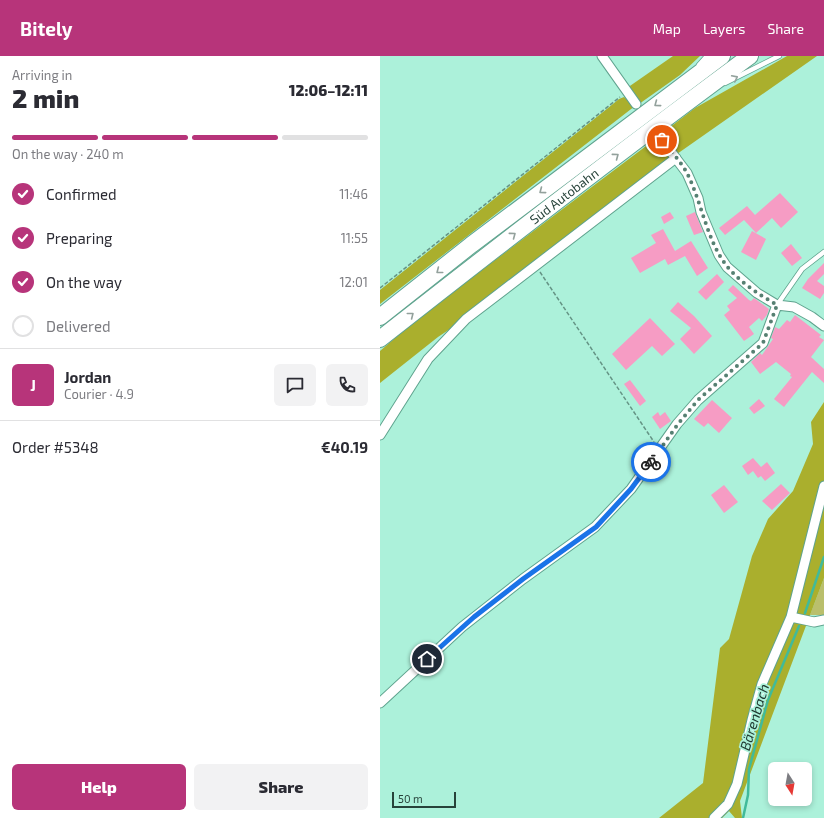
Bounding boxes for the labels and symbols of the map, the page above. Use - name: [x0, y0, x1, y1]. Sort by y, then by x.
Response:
- one-way arrow: [731, 75, 739, 83]
- one-way arrow: [654, 99, 661, 106]
- pin: [645, 123, 679, 157]
- one-way arrow: [612, 154, 619, 161]
- street label: Süd Autobahn: [526, 165, 601, 227]
- one-way arrow: [539, 187, 546, 194]
- one-way arrow: [509, 232, 516, 239]
- one-way arrow: [436, 266, 443, 273]
- one-way arrow: [406, 312, 413, 319]
- courier: [631, 442, 671, 482]
- pin: [410, 642, 444, 676]
- water label: Bärenbach: [736, 682, 772, 752]
- north arrow: [768, 762, 812, 806]
- scale bar: [392, 790, 456, 809]

